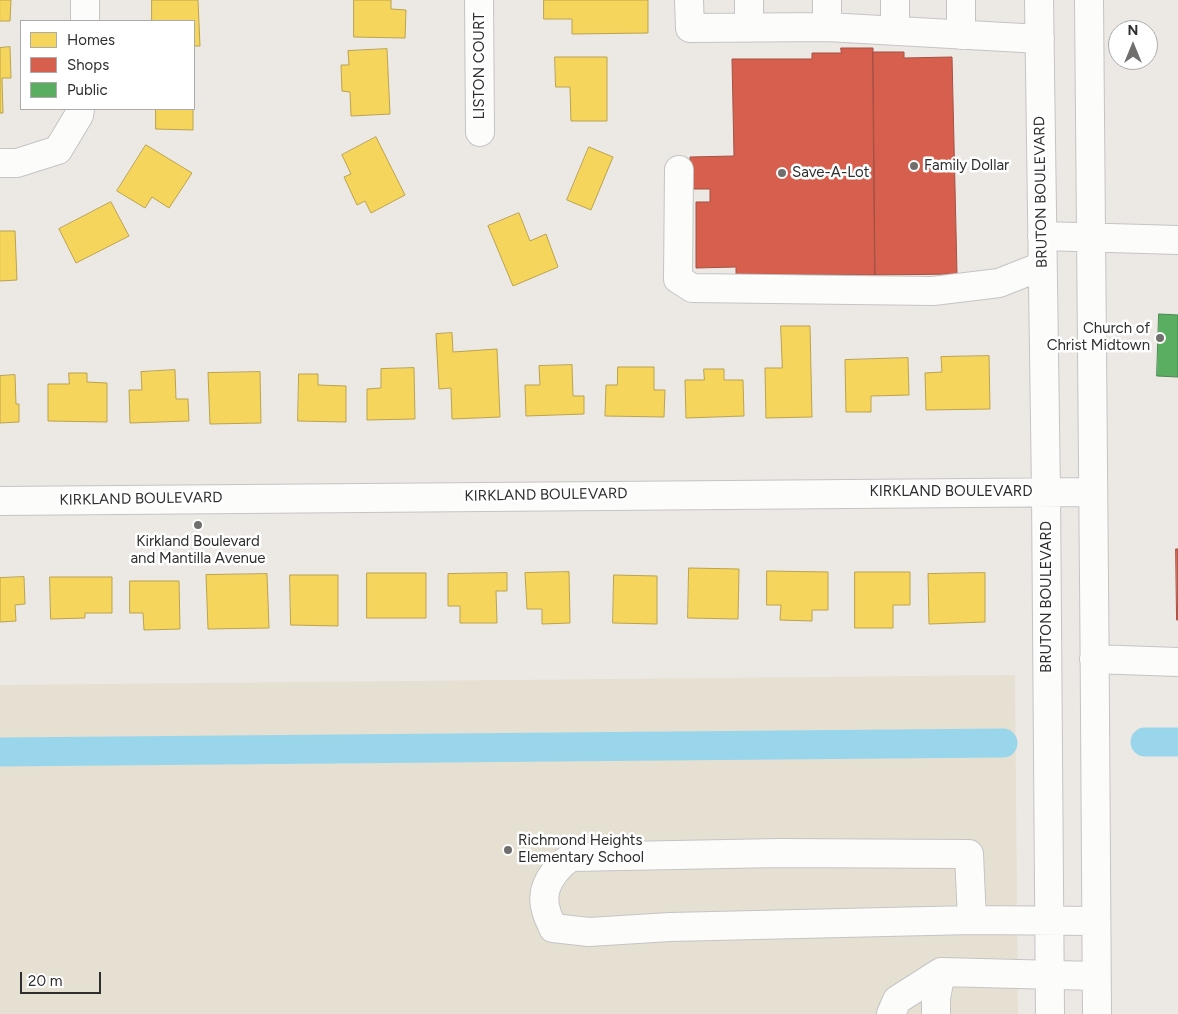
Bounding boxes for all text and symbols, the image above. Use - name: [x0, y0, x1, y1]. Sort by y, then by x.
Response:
- street label: LISTON COURT: [471, 13, 489, 119]
- legend: [20, 20, 195, 110]
- north arrow: [1108, 20, 1158, 70]
- text: N: [1128, 22, 1138, 39]
- text: Homes: [67, 31, 115, 49]
- text: Shops: [67, 56, 109, 74]
- text: Public: [67, 81, 108, 99]
- street label: BRUTON BOULEVARD: [1031, 116, 1051, 268]
- place label: Family Dollar: [924, 157, 1009, 175]
- marker: Family Dollar: [908, 160, 920, 172]
- place label: Save-A-Lot: [792, 164, 869, 182]
- marker: Save-A-Lot: [776, 167, 788, 179]
- place label: Church of Christ Midtown: [1047, 320, 1150, 355]
- marker: Church of Christ Midtown: [1154, 332, 1166, 344]
- street label: KIRKLAND BOULEVARD: [869, 483, 1033, 501]
- street label: KIRKLAND BOULEVARD: [464, 485, 628, 505]
- street label: KIRKLAND BOULEVARD: [59, 489, 223, 509]
- marker: Kirkland Boulevard and Mantilla Avenue: [192, 519, 204, 531]
- street label: BRUTON BOULEVARD: [1038, 521, 1056, 673]
- place label: Kirkland Boulevard and Mantilla Avenue: [130, 533, 266, 568]
- place label: Richmond Heights Elementary School: [518, 832, 644, 867]
- marker: Richmond Heights Elementary School: [502, 844, 514, 856]
- scale bar: [22, 962, 104, 994]
- text: 20 m: [28, 972, 62, 990]

